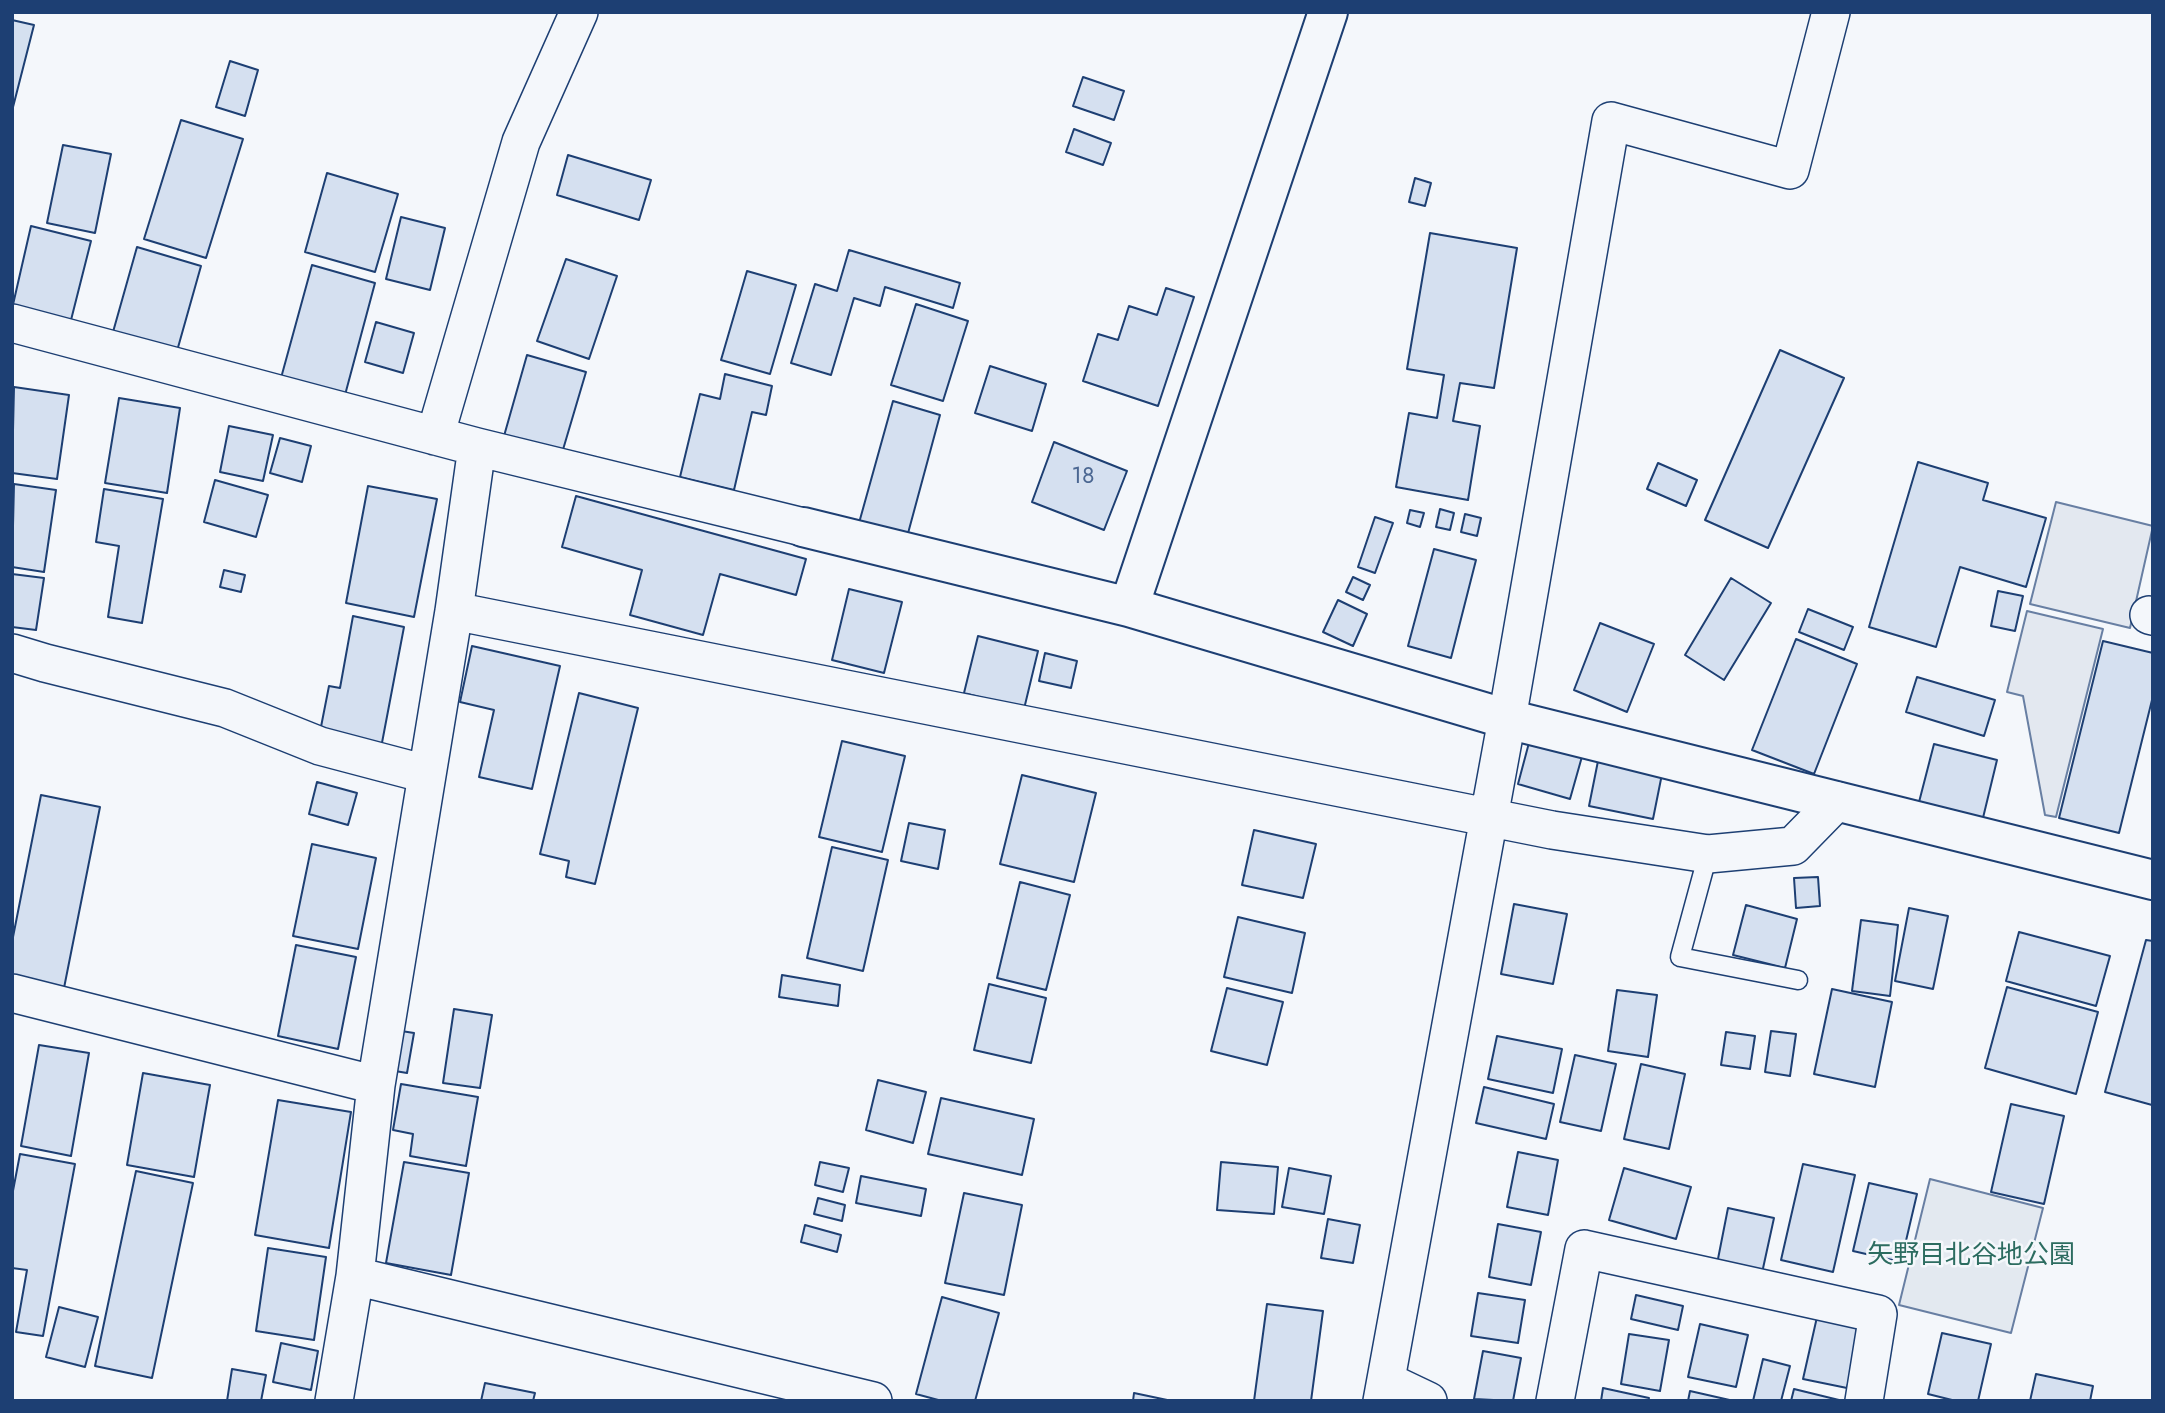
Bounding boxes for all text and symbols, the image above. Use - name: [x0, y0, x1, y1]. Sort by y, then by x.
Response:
- house number: 18: [1072, 463, 1094, 491]
- park label: 矢野目北谷地公園: [1867, 1241, 2075, 1273]

